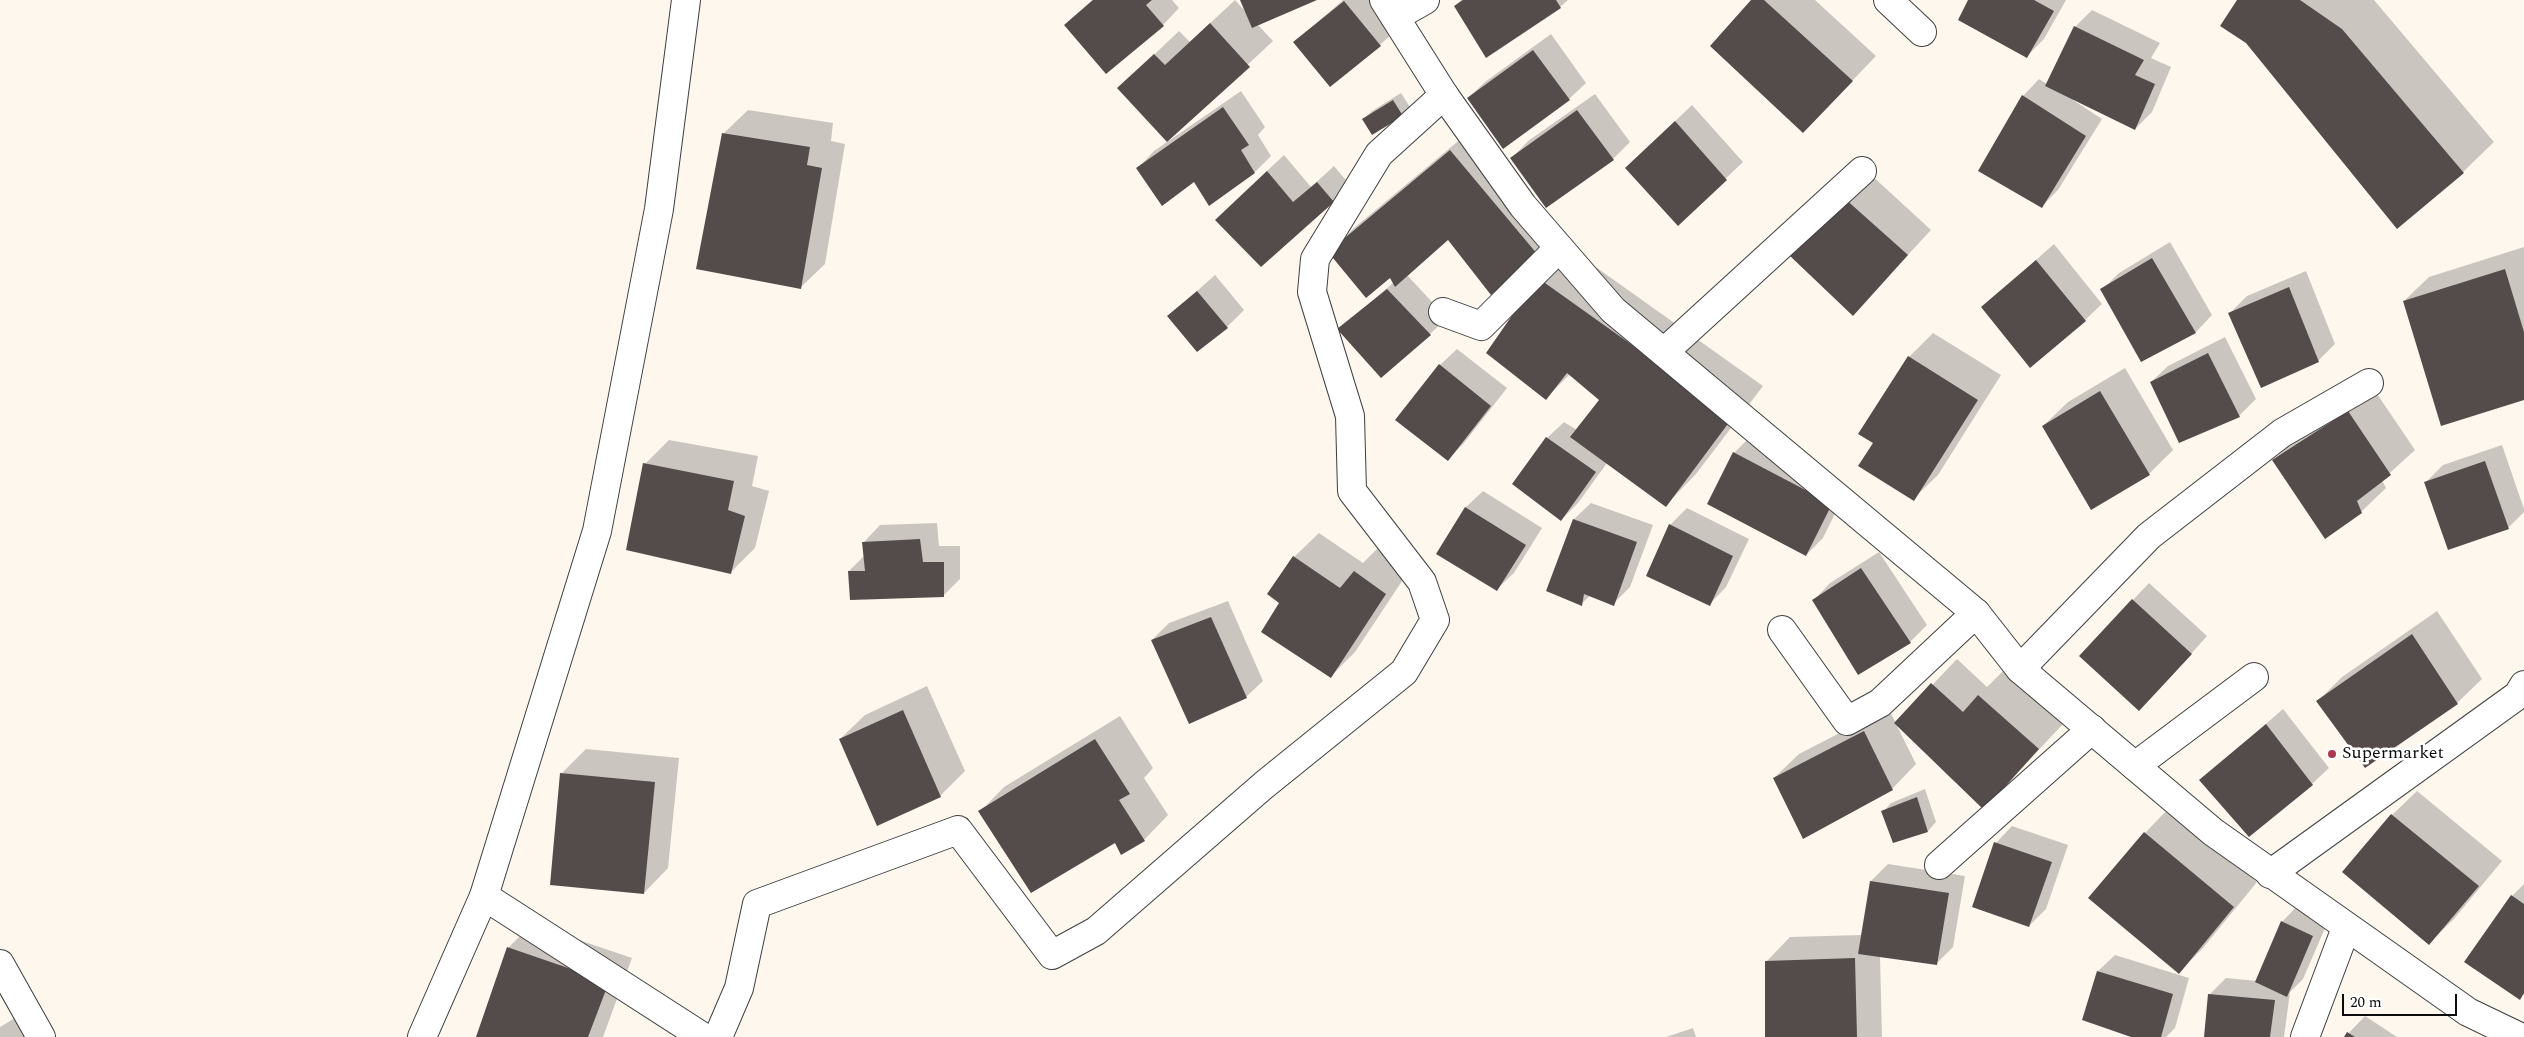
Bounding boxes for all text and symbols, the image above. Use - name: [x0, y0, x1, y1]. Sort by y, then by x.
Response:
- place label: Supermarket: [2342, 743, 2444, 765]
- marker: Supermarket: [2326, 748, 2338, 760]
- scale bar: [2344, 984, 2459, 1016]
- text: 20 m: [2350, 991, 2382, 1014]

